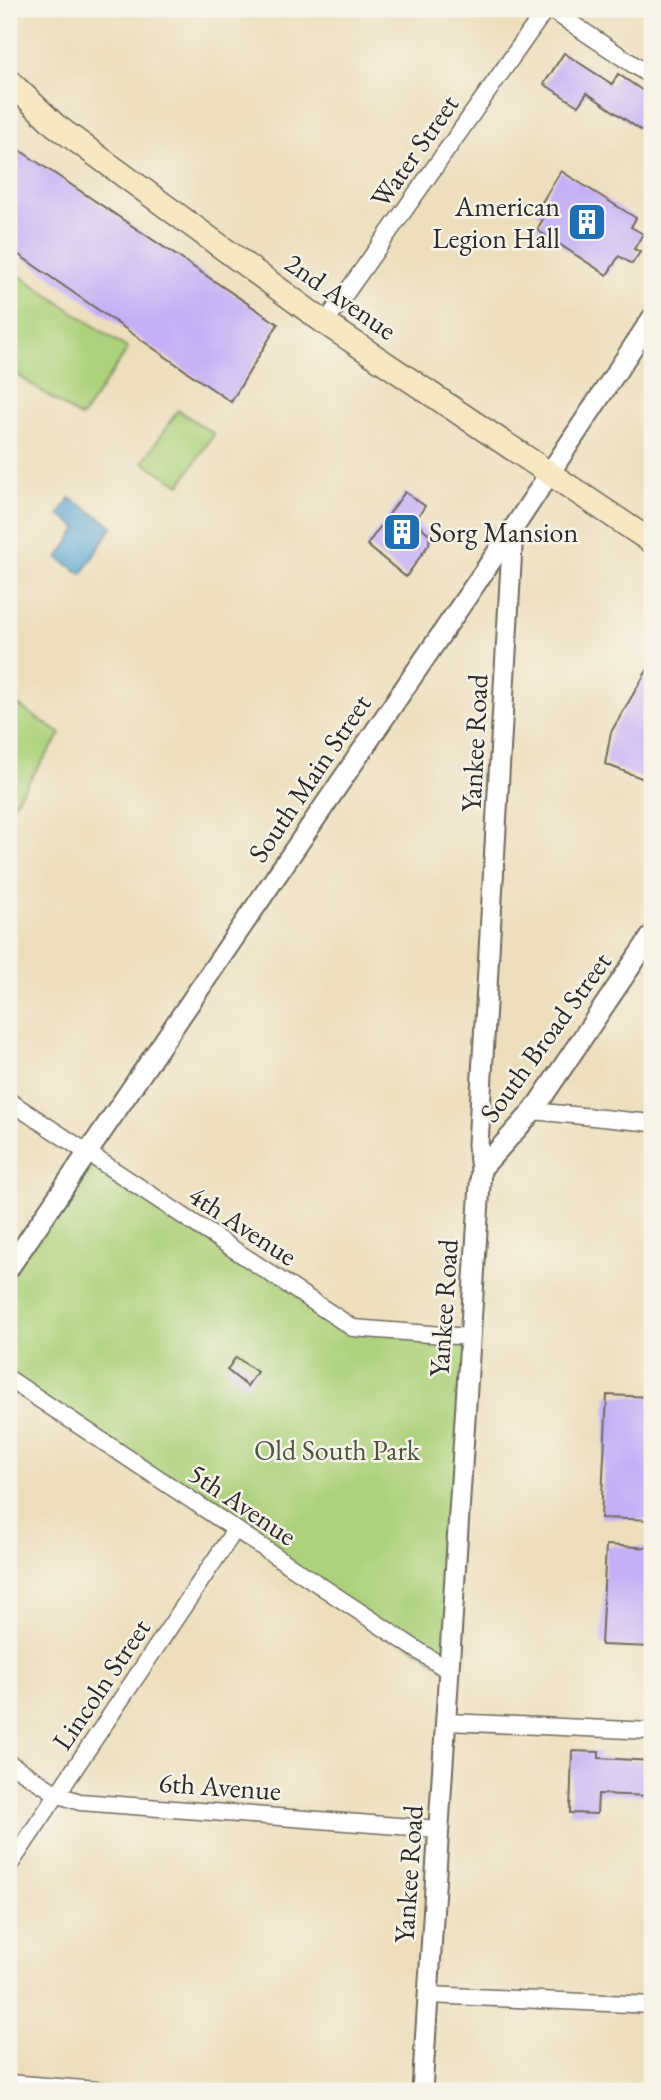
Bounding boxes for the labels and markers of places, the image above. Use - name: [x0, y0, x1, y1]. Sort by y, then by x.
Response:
- place label: American Legion Hall: [432, 188, 560, 256]
- building icon: American Legion Hall: [566, 201, 608, 243]
- building icon: Sorg Mansion: [381, 511, 423, 553]
- place label: Sorg Mansion: [429, 514, 578, 550]

